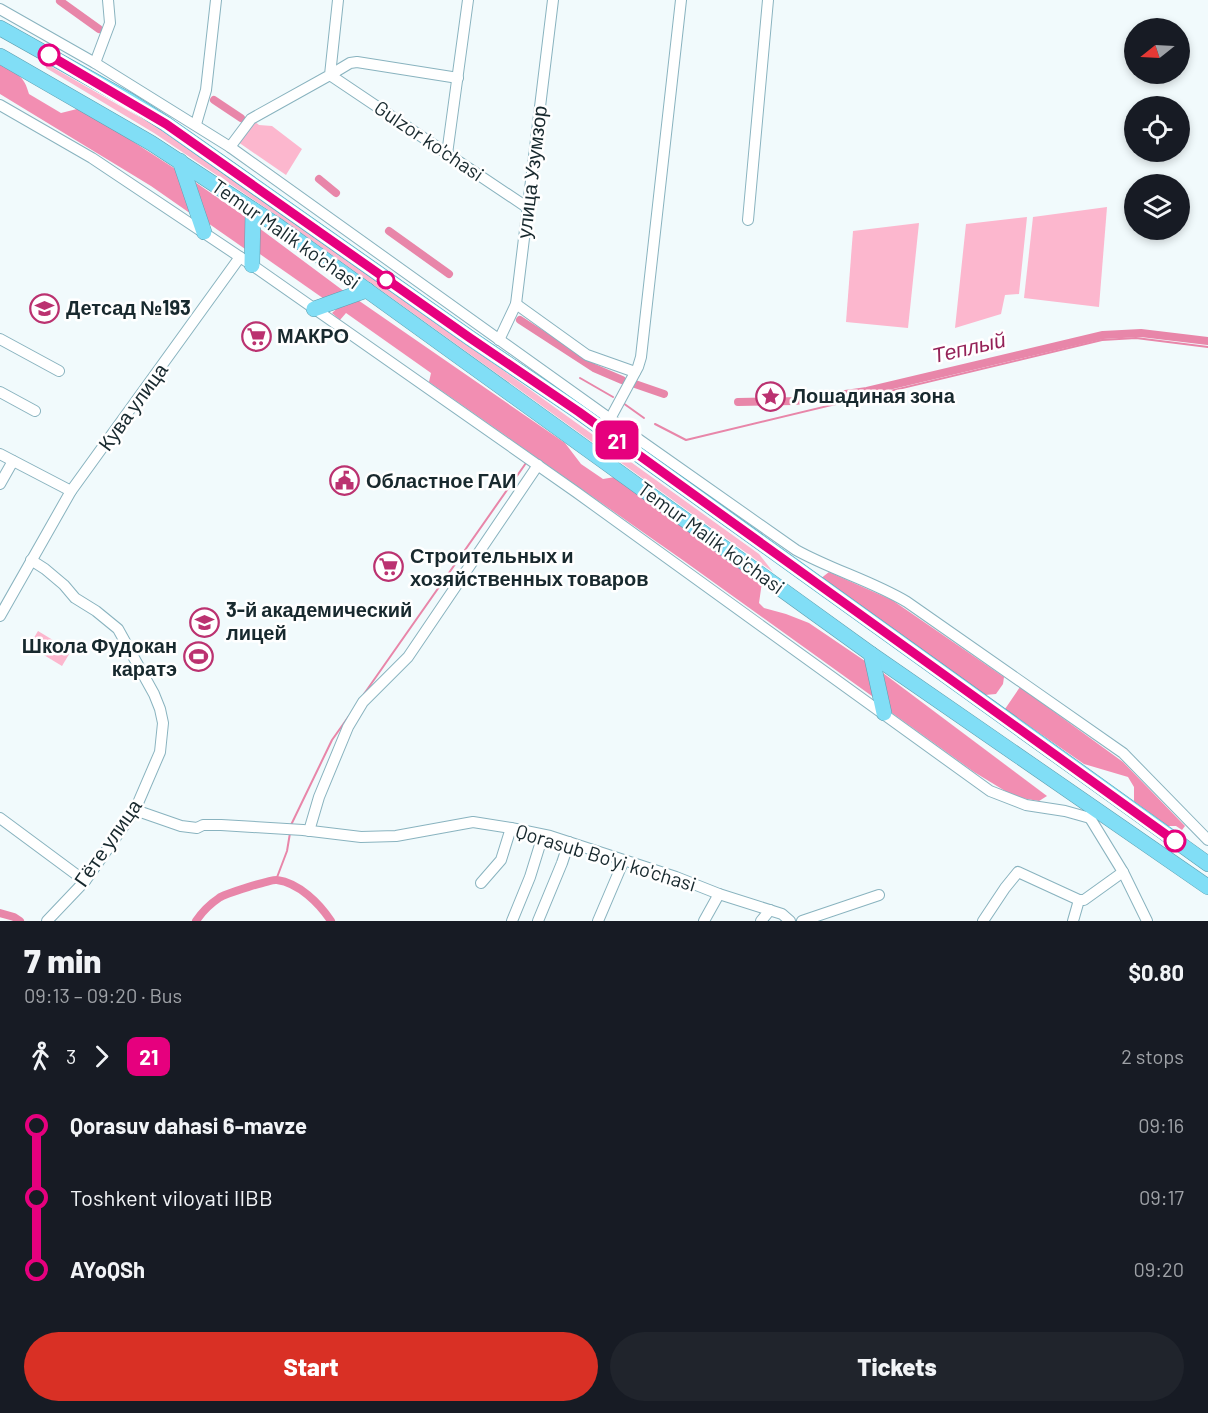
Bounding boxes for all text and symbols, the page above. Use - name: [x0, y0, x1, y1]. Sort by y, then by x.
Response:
- north arrow: [1124, 18, 1190, 84]
- map controls: [1124, 18, 1190, 240]
- unlabelled marker: [38, 44, 60, 66]
- street label: Gulzor ko'chasi: [370, 95, 489, 186]
- button: locate: [1124, 96, 1190, 162]
- street label: улица Узумзор: [511, 104, 551, 240]
- street label: Temur Malik ko'chasi: [208, 173, 365, 293]
- button: layers: [1124, 174, 1190, 240]
- unlabelled marker: [377, 271, 395, 289]
- school or university icon: Детсад №193: [29, 292, 61, 324]
- place label: Детсад №193: [66, 295, 191, 319]
- supermarket icon: МАКРО: [240, 320, 272, 352]
- place label: МАКРО: [277, 323, 349, 347]
- water label: Теплый: [930, 326, 1008, 367]
- street label: Кува улица: [92, 357, 172, 455]
- place icon: Лошадиная зона: [755, 380, 787, 412]
- place label: Лошадиная зона: [792, 383, 956, 407]
- line badge: 21: [590, 420, 644, 460]
- text: 21: [607, 428, 627, 453]
- public building icon: Областное ГАИ: [329, 465, 361, 497]
- place label: Областное ГАИ: [366, 468, 516, 492]
- street label: Temur Malik ko'chasi: [634, 476, 790, 598]
- place label: Строительных и хозяйственных товаров: [410, 543, 649, 590]
- supermarket icon: Строительных и хозяйственных товаров: [373, 551, 405, 583]
- place label: 3-й академический лицей: [226, 597, 412, 644]
- school or university icon: 3-й академический лицей: [189, 606, 221, 638]
- place label: Школа Фудокан каратэ: [22, 633, 177, 680]
- sports icon: Школа Фудокан каратэ: [182, 641, 214, 673]
- street label: Гёте улица: [68, 793, 146, 891]
- street label: Qorasub Bo'yi ko'chasi: [513, 818, 699, 896]
- unlabelled marker: [1164, 830, 1186, 852]
- text: 7 min: [24, 940, 101, 980]
- text: $0.80: [1128, 959, 1184, 985]
- text: 09:13 – 09:20 · Bus: [24, 983, 182, 1007]
- icon: walk: [24, 1040, 57, 1073]
- icon: forward: [85, 1040, 118, 1073]
- text: 3: [66, 1044, 76, 1068]
- text: 21: [139, 1044, 158, 1069]
- text: 2 stops: [1121, 1044, 1184, 1068]
- text: Qorasuv dahasi 6-mavze: [70, 1112, 307, 1138]
- text: 09:16: [1138, 1113, 1184, 1137]
- text: Toshkent viloyati IIBB: [70, 1184, 273, 1210]
- text: 09:17: [1139, 1185, 1184, 1209]
- text: AYoQSh: [70, 1256, 145, 1282]
- text: 09:20: [1133, 1257, 1184, 1281]
- button: Start: [24, 1332, 598, 1401]
- button: Tickets: [610, 1332, 1184, 1401]

